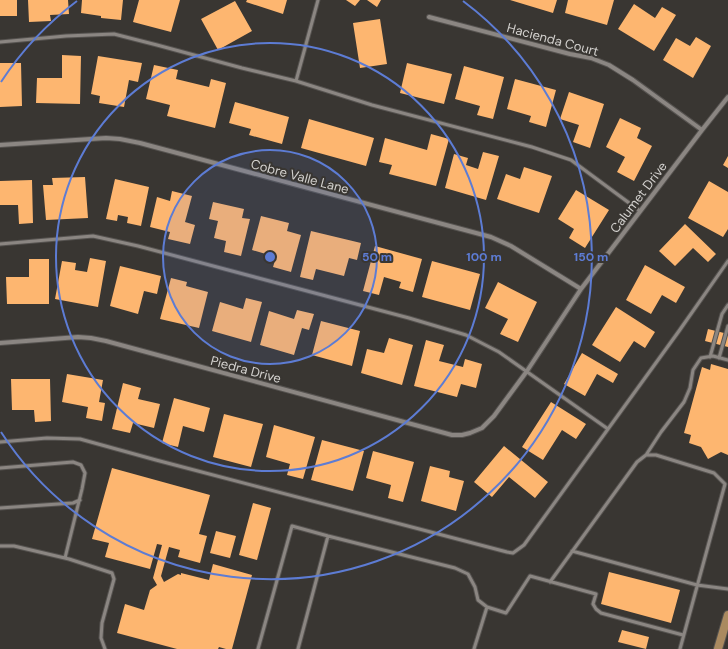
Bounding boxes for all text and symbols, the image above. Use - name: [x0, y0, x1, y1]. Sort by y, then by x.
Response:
- street label: Hacienda Court: [505, 19, 601, 60]
- street label: Cobre Valle Lane: [249, 155, 351, 198]
- street label: Calumet Drive: [606, 158, 671, 236]
- text: 50 m: [362, 249, 392, 265]
- text: 100 m: [466, 249, 502, 265]
- text: 150 m: [574, 249, 608, 265]
- centre of rings: [263, 250, 277, 264]
- street label: Piedra Drive: [209, 352, 283, 387]

